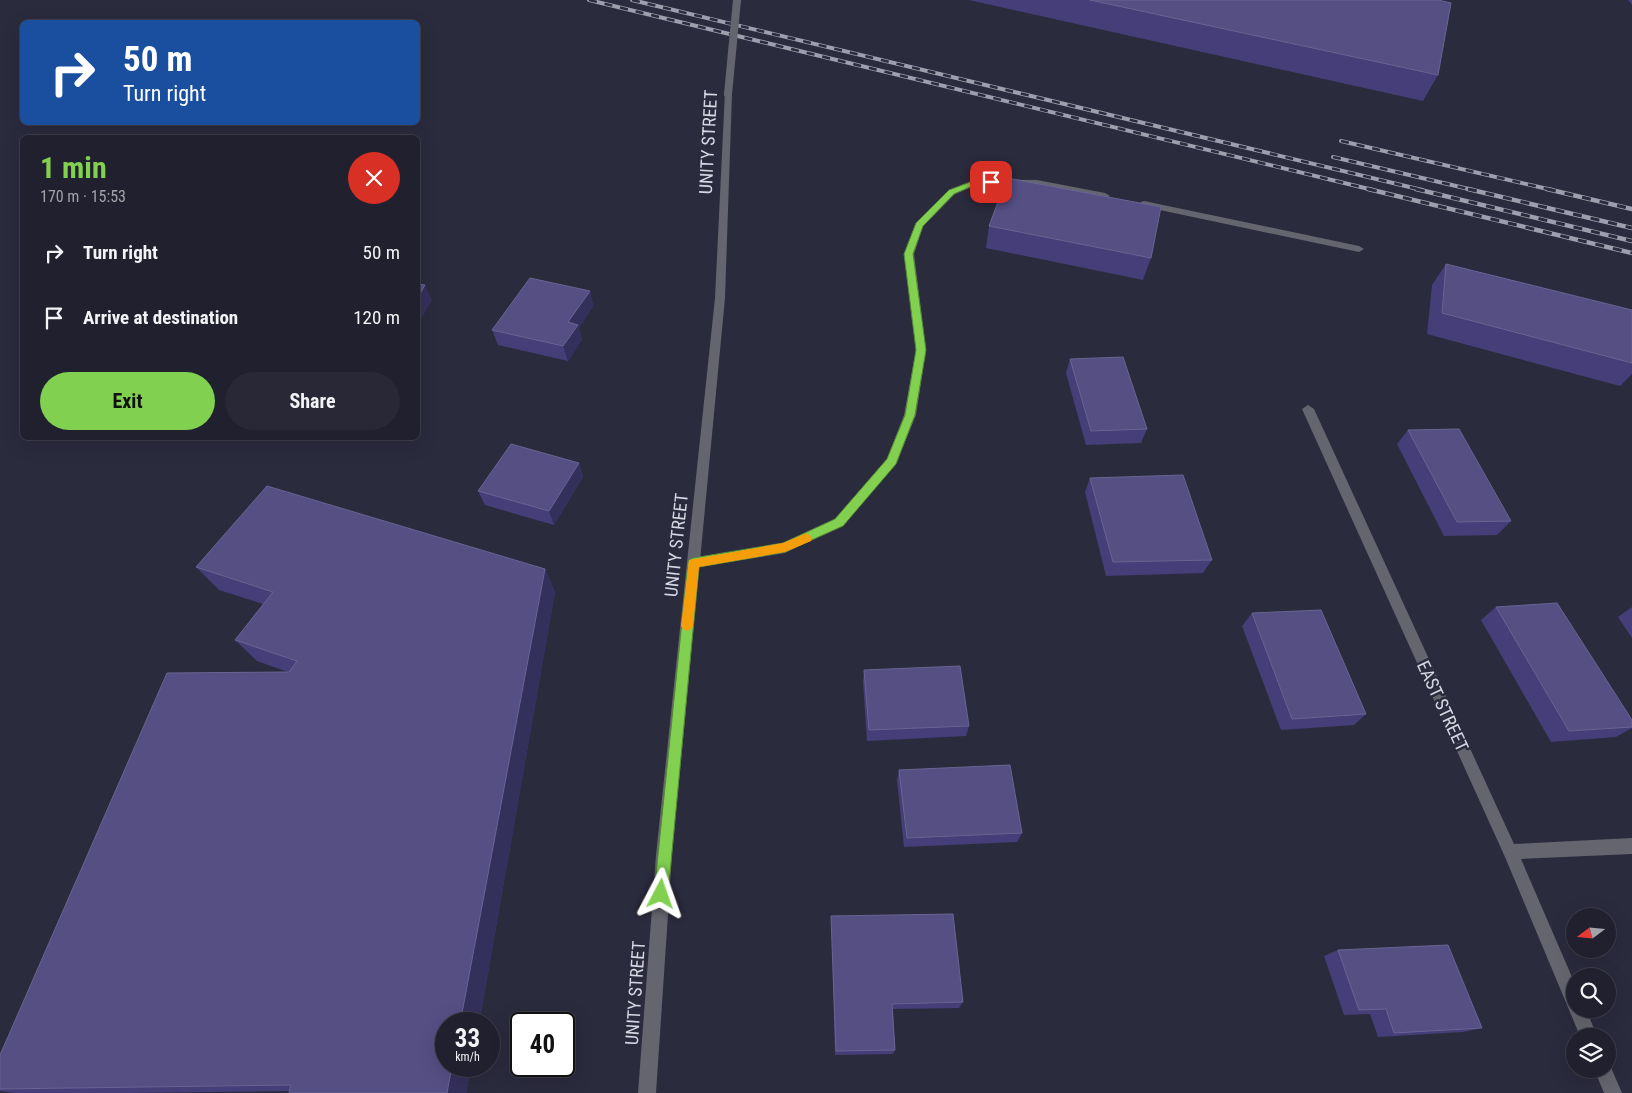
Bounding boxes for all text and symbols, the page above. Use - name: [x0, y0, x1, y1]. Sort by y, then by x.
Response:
- text: 50 m: [123, 39, 192, 80]
- icon: right: [40, 40, 105, 105]
- text: Turn right: [123, 81, 206, 106]
- street label: UNITY STREET: [695, 89, 721, 195]
- text: 1 min: [40, 150, 107, 185]
- button: close: [348, 152, 400, 204]
- pin: [970, 161, 1012, 203]
- icon: arrive: [977, 168, 1005, 196]
- text: 170 m · 15:53: [40, 187, 126, 206]
- icon: right: [40, 239, 68, 267]
- text: Turn right: [83, 241, 158, 264]
- text: 50 m: [363, 241, 400, 264]
- icon: arrive: [40, 304, 68, 332]
- text: Arrive at destination: [83, 306, 238, 329]
- text: 120 m: [353, 306, 400, 329]
- button: Exit: [40, 372, 215, 430]
- button: Share: [225, 372, 400, 430]
- street label: UNITY STREET: [660, 492, 692, 598]
- street label: EAST STREET: [1413, 657, 1473, 755]
- position arrow: [634, 867, 686, 919]
- north arrow: [1566, 908, 1616, 958]
- map controls: [1566, 908, 1616, 1078]
- street label: UNITY STREET: [621, 940, 649, 1046]
- button: search: [1566, 968, 1616, 1018]
- speed limit sign: 40: [510, 1012, 575, 1077]
- text: 33: [455, 1024, 480, 1053]
- button: layers: [1566, 1028, 1616, 1078]
- text: km/h: [455, 1050, 480, 1064]

